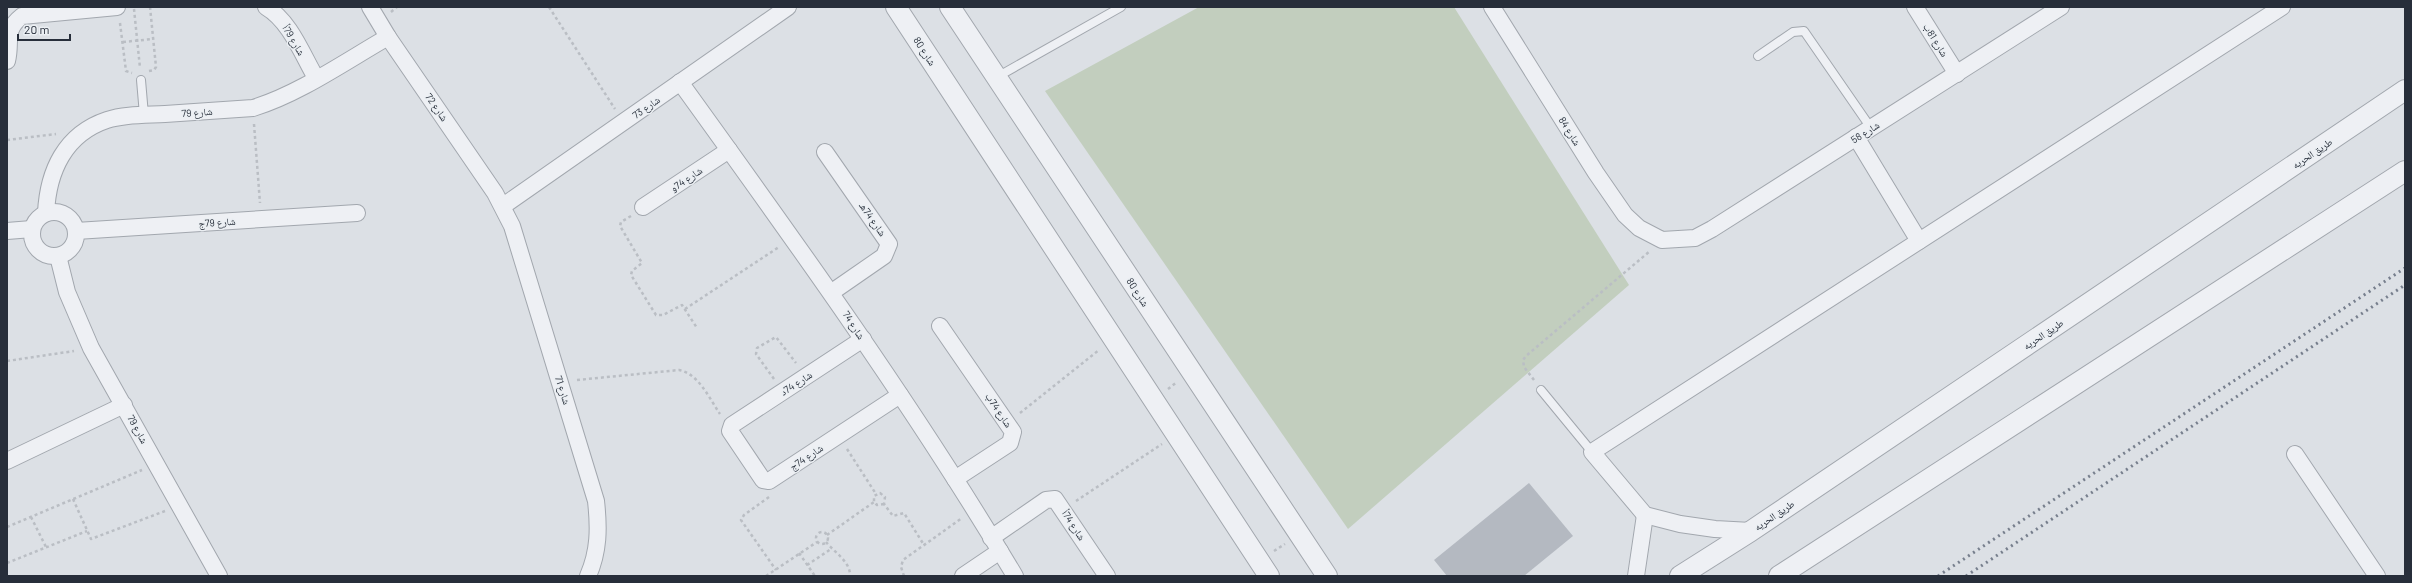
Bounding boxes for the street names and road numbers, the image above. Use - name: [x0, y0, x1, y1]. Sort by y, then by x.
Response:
- street label: شارع 81ب: [1920, 21, 1951, 60]
- street label: شارع 79أ: [279, 22, 308, 58]
- street label: شارع 80: [910, 34, 939, 69]
- street label: شارع 72: [422, 91, 451, 124]
- street label: شارع 73: [630, 93, 663, 122]
- street label: شارع 79: [181, 105, 213, 120]
- street label: شارع 84: [1556, 114, 1584, 149]
- street label: شارع 58: [1849, 118, 1882, 146]
- street label: طريق الحريه: [2290, 135, 2335, 172]
- street label: شارع 74و: [668, 164, 705, 195]
- street label: شارع 74هـ: [856, 199, 889, 239]
- street label: شارع 79ج: [198, 215, 237, 230]
- street label: شارع 80: [1123, 275, 1152, 310]
- street label: شارع 74: [840, 309, 868, 342]
- street label: طريق الحريه: [2021, 316, 2066, 353]
- street label: شارع 74د: [778, 368, 815, 399]
- street label: شارع 71: [552, 374, 573, 406]
- street label: شارع 74ب: [982, 390, 1015, 430]
- street label: شارع 79: [124, 413, 151, 446]
- street label: شارع 74ج: [787, 441, 826, 473]
- street label: طريق الحريه: [1752, 497, 1797, 534]
- street label: شارع 74أ: [1059, 507, 1088, 543]

